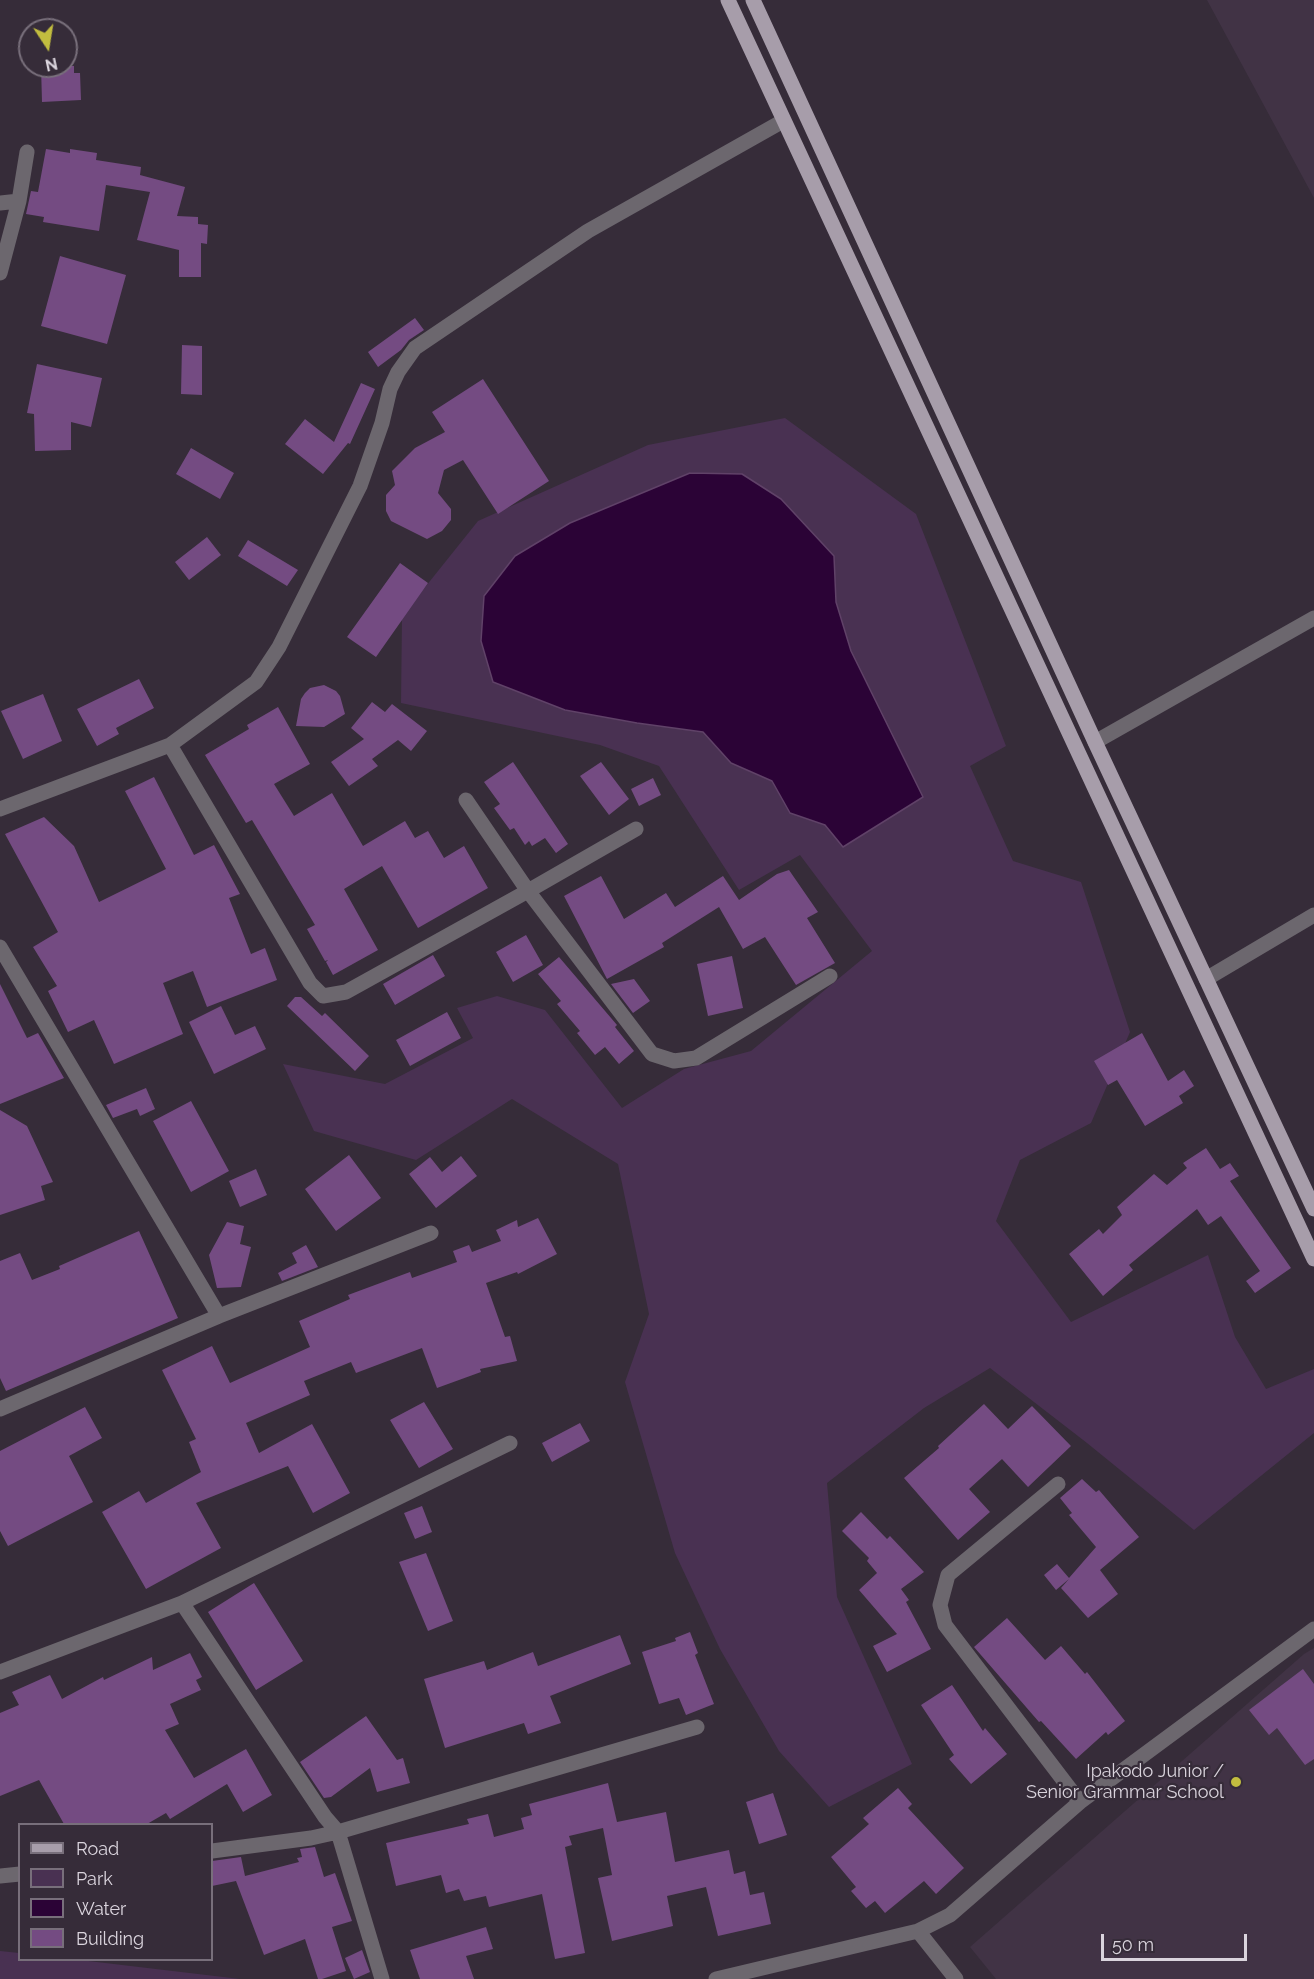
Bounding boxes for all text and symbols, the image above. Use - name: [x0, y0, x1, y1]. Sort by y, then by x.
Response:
- north arrow: [18, 18, 78, 78]
- text: N: [43, 54, 59, 75]
- place label: Ipakodo Junior / Senior Grammar School: [1026, 1761, 1224, 1804]
- marker: Ipakodo Junior / Senior Grammar School: [1229, 1775, 1243, 1789]
- legend: [18, 1823, 213, 1961]
- text: Road: [76, 1838, 119, 1859]
- text: Park: [76, 1868, 113, 1889]
- text: Water: [76, 1898, 126, 1919]
- scale bar: [1104, 1922, 1250, 1960]
- text: Building: [76, 1928, 144, 1949]
- text: 50 m: [1112, 1934, 1154, 1955]

